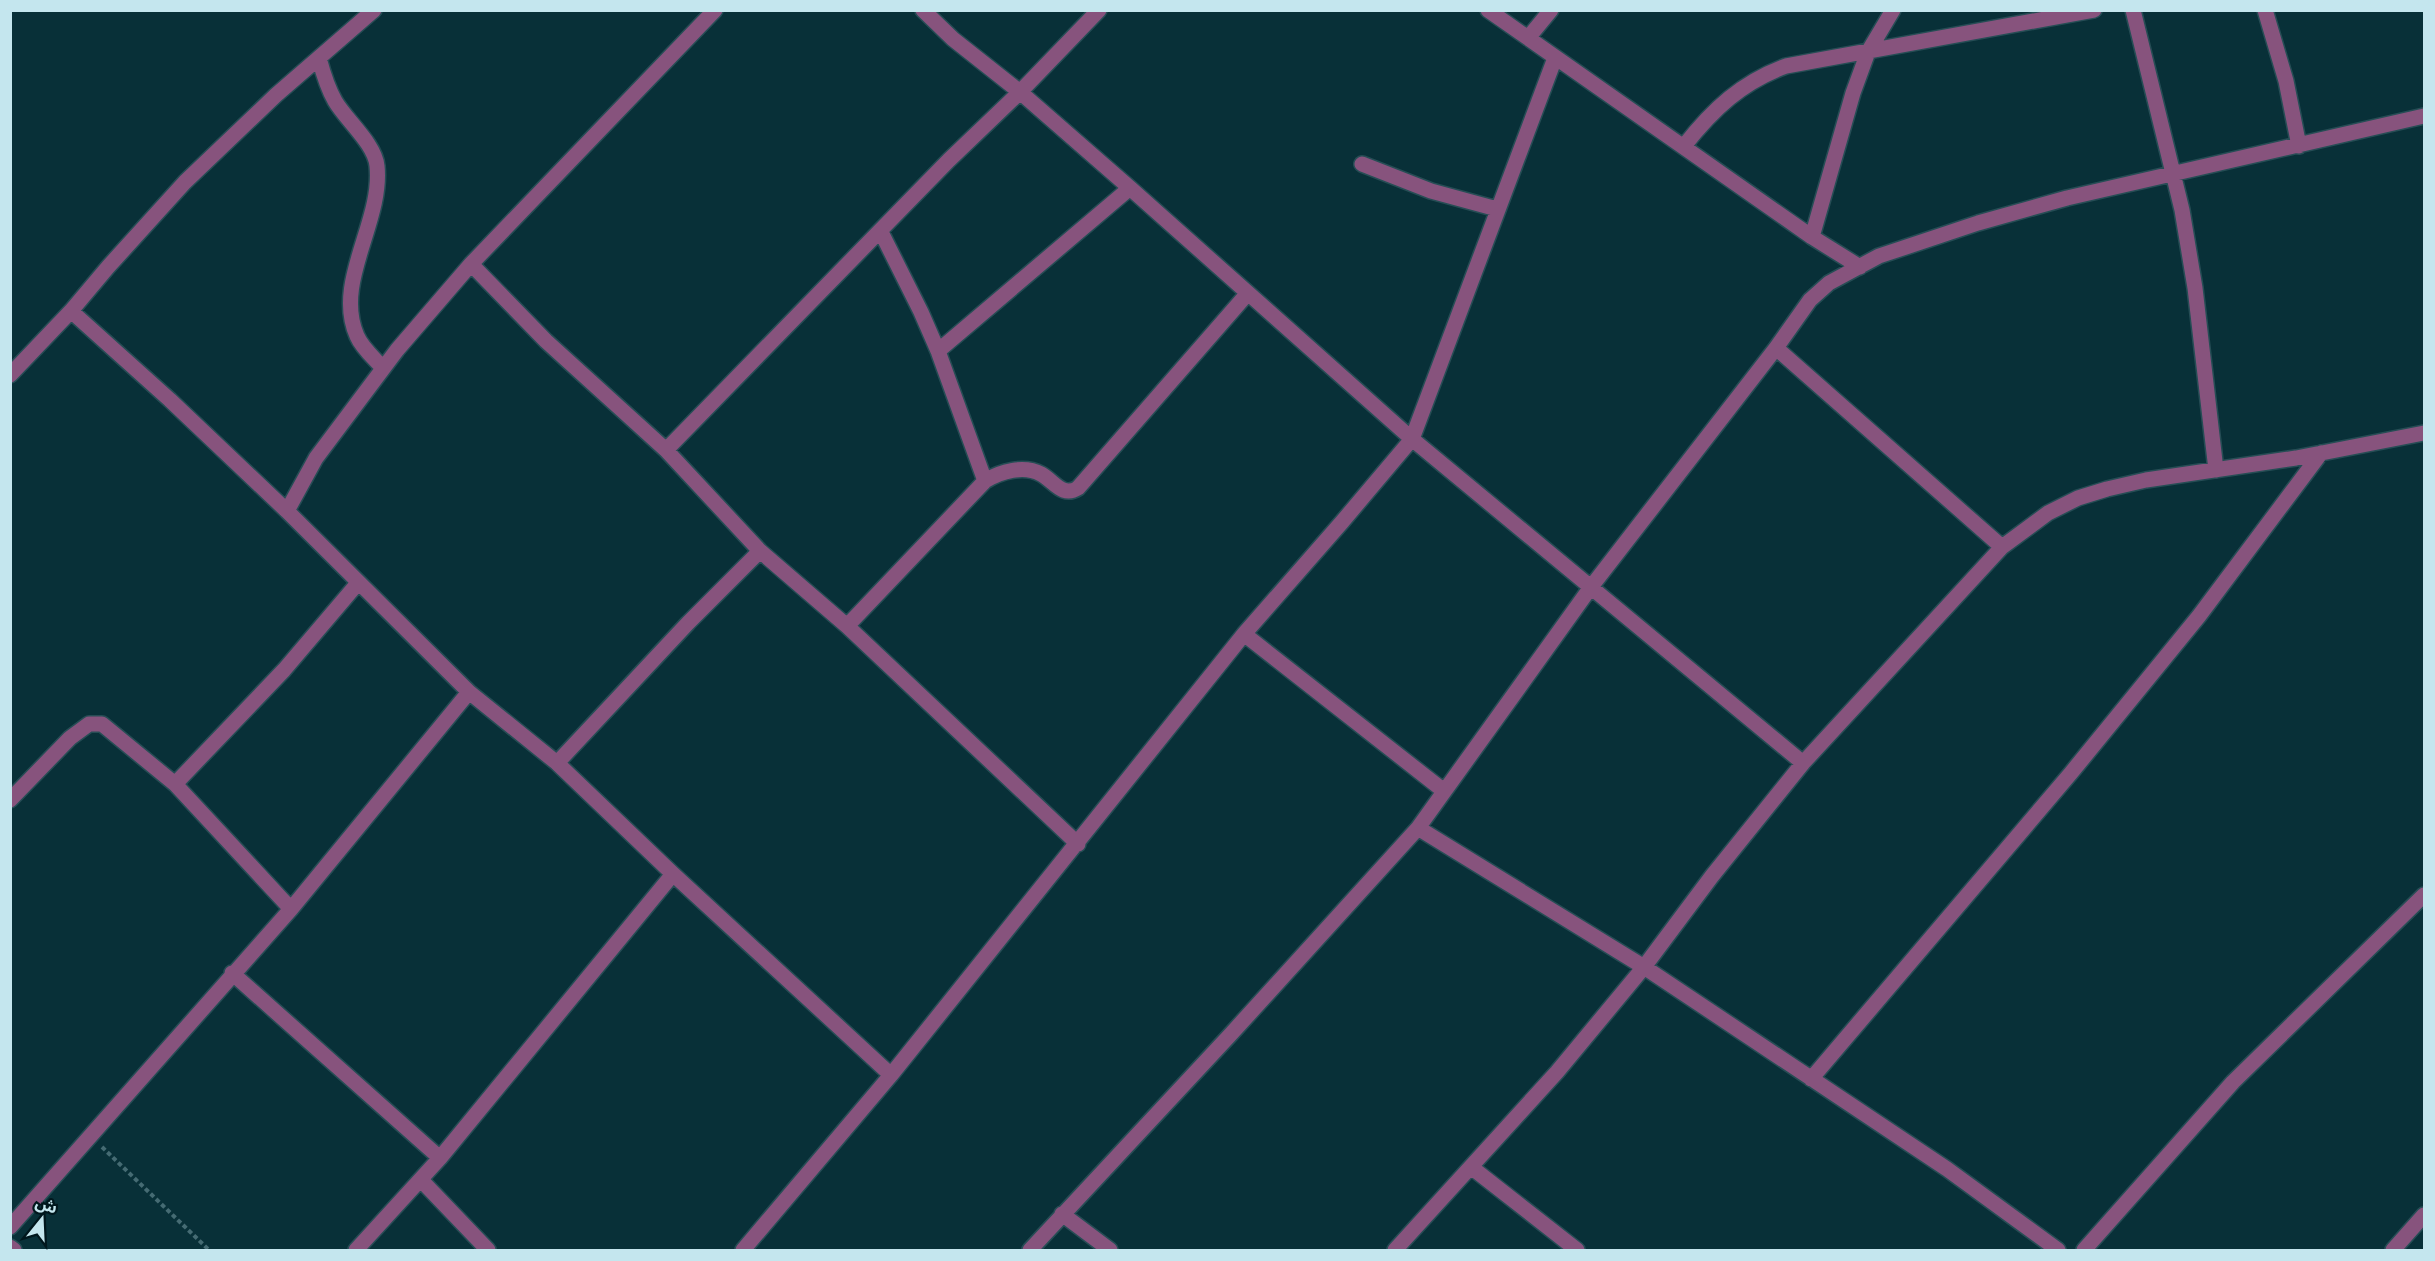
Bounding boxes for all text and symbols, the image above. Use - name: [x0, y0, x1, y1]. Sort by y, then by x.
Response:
- north arrow: [12, 1189, 72, 1249]
- text: ش: [33, 1193, 60, 1218]

